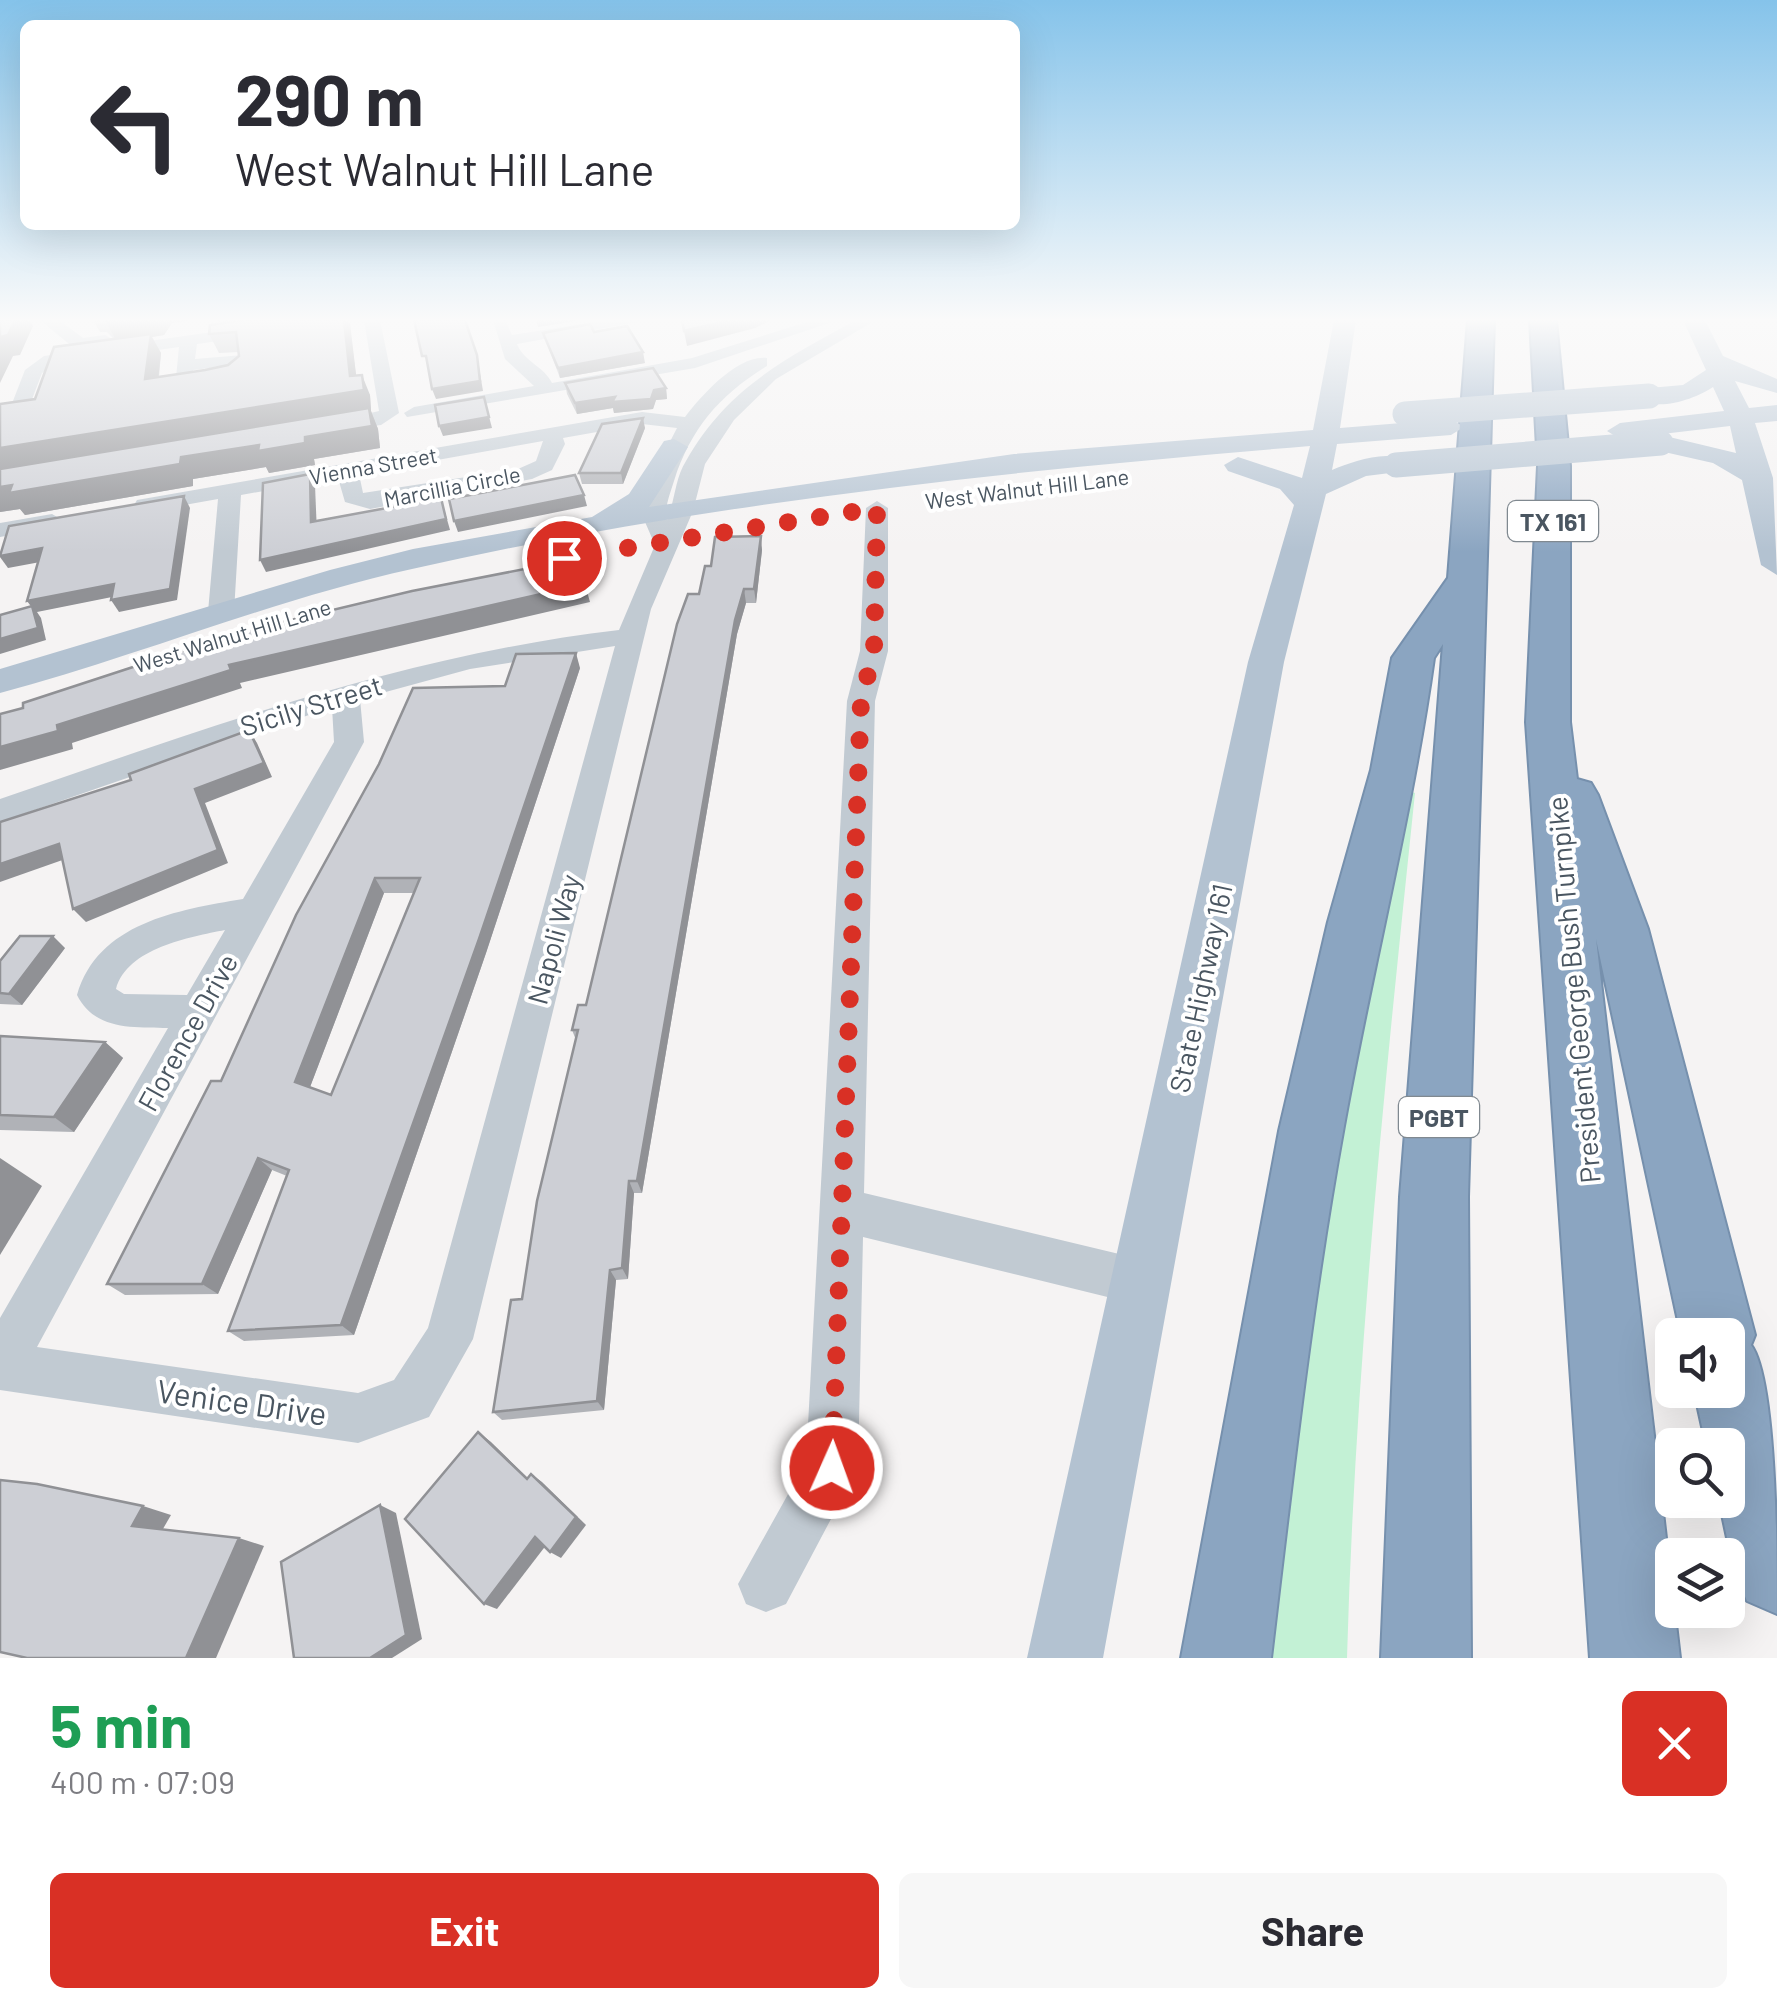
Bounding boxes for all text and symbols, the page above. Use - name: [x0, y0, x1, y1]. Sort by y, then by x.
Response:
- text: 290 m: [235, 56, 424, 140]
- icon: left: [70, 60, 200, 190]
- text: West Walnut Hill Lane: [235, 141, 654, 195]
- street label: Vienna Street: [307, 441, 439, 489]
- street label: Marcillia Circle: [382, 460, 522, 512]
- street label: West Walnut Hill Lane: [924, 463, 1130, 513]
- road number: TX 161: [1508, 501, 1598, 541]
- pin: [522, 516, 607, 601]
- icon: arrive: [537, 531, 592, 586]
- street label: West Walnut Hill Lane: [130, 593, 334, 677]
- street label: Sicily Street: [236, 667, 386, 743]
- street label: President George Bush Turnpike: [1539, 795, 1607, 1185]
- street label: Napoli Way: [519, 870, 587, 1008]
- street label: State Highway 161: [1161, 881, 1239, 1095]
- street label: Florence Drive: [130, 947, 244, 1117]
- road number: PGBT: [1399, 1097, 1479, 1137]
- map controls: [1655, 1318, 1745, 1628]
- button: sound: [1655, 1318, 1745, 1408]
- street label: Venice Drive: [155, 1370, 329, 1432]
- position arrow: [780, 1416, 884, 1520]
- button: search: [1655, 1428, 1745, 1518]
- button: layers: [1655, 1538, 1745, 1628]
- text: 5 min: [50, 1688, 193, 1760]
- button: close: [1622, 1691, 1727, 1796]
- text: 400 m · 07:09: [50, 1762, 235, 1800]
- button: Exit: [50, 1873, 879, 1988]
- button: Share: [899, 1873, 1727, 1988]

